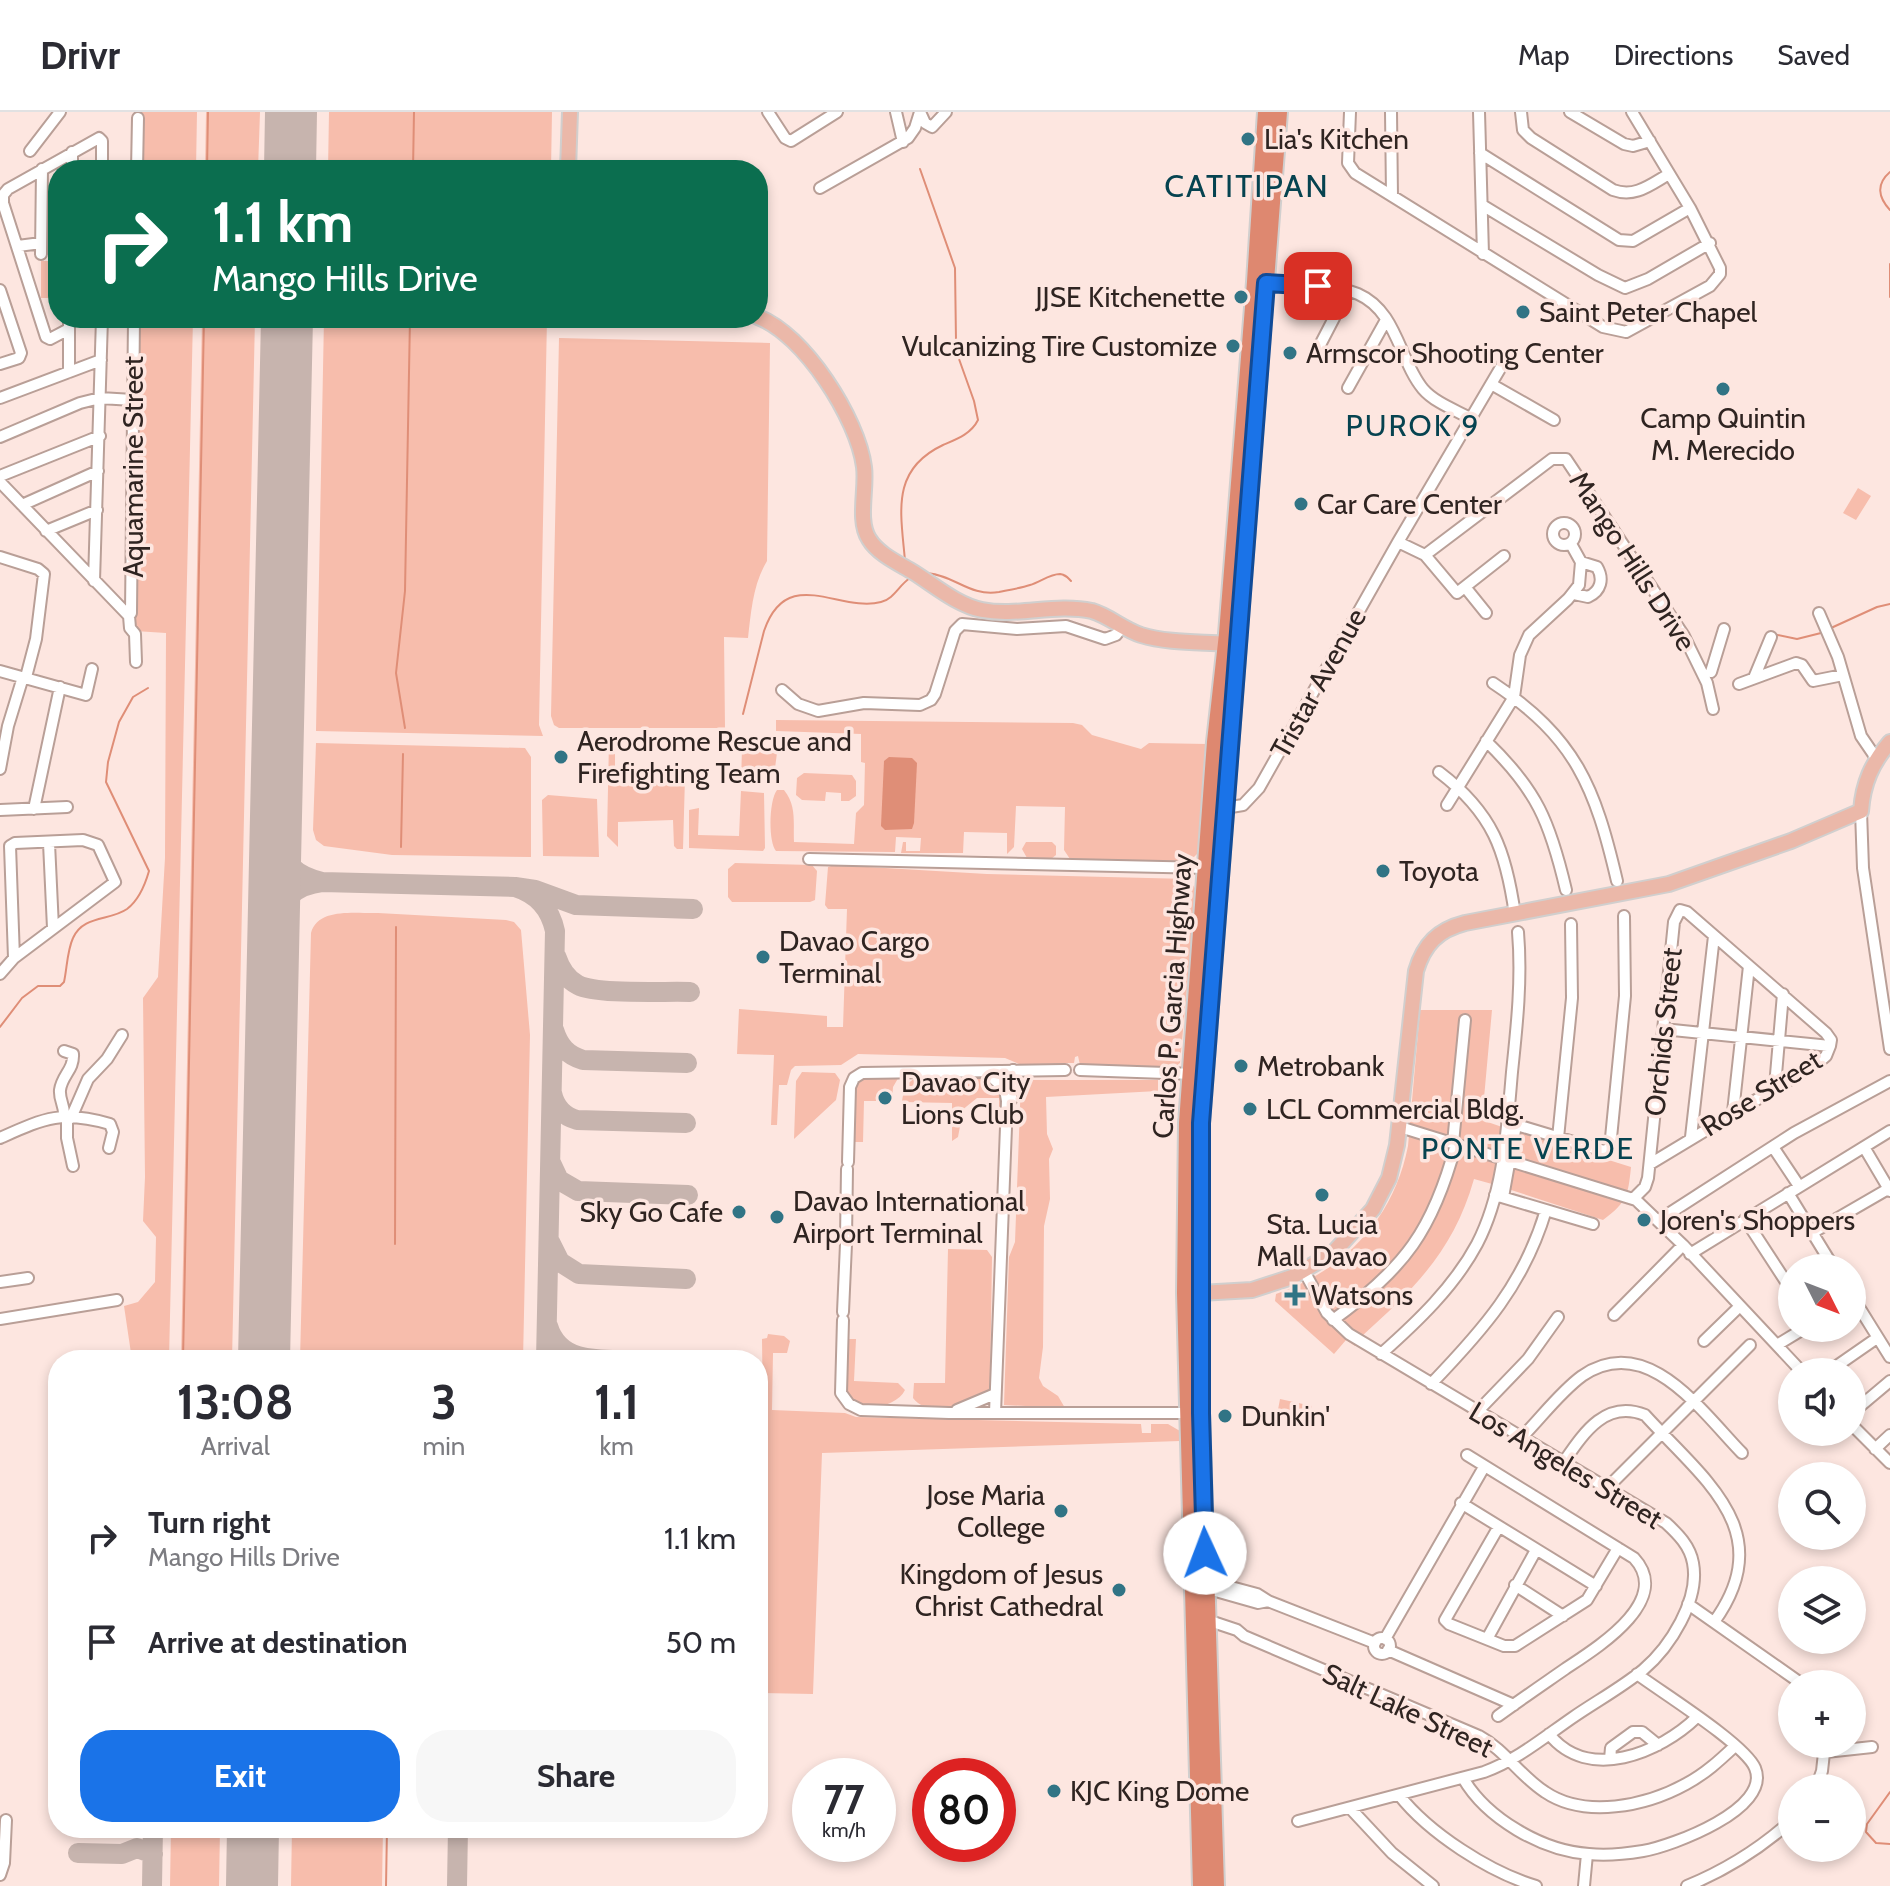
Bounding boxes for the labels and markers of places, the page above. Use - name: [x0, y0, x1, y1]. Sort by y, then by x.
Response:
- place label: Lia's Kitchen: [1264, 122, 1409, 156]
- marker: Lia's Kitchen: [1239, 130, 1257, 148]
- pin: [1284, 252, 1352, 320]
- place label: JJSE Kitchenette: [1034, 280, 1225, 314]
- marker: JJSE Kitchenette: [1232, 288, 1250, 306]
- place label: Saint Peter Chapel: [1539, 295, 1757, 329]
- marker: Saint Peter Chapel: [1514, 303, 1532, 321]
- place label: Vulcanizing Tire Customize: [902, 329, 1217, 363]
- place label: Armscor Shooting Center: [1306, 336, 1604, 370]
- marker: Vulcanizing Tire Customize: [1224, 337, 1242, 355]
- marker: Armscor Shooting Center: [1281, 344, 1299, 362]
- marker: Camp Quintin M. Merecido: [1714, 380, 1732, 398]
- place label: Camp Quintin M. Merecido: [1640, 401, 1806, 467]
- place label: Car Care Center: [1317, 487, 1502, 521]
- marker: Car Care Center: [1292, 495, 1310, 513]
- place label: Aerodrome Rescue and Firefighting Team: [577, 724, 852, 790]
- marker: Aerodrome Rescue and Firefighting Team: [552, 748, 570, 766]
- place label: Toyota: [1399, 854, 1479, 888]
- marker: Toyota: [1374, 862, 1392, 880]
- place label: Davao Cargo Terminal: [779, 924, 930, 990]
- marker: Davao Cargo Terminal: [754, 948, 772, 966]
- place label: Metrobank: [1257, 1049, 1385, 1083]
- marker: Metrobank: [1232, 1057, 1250, 1075]
- place label: Davao City Lions Club: [901, 1065, 1030, 1131]
- marker: Davao City Lions Club: [876, 1089, 894, 1107]
- place label: LCL Commercial Bldg.: [1266, 1092, 1524, 1126]
- marker: LCL Commercial Bldg.: [1241, 1100, 1259, 1118]
- place label: Davao International Airport Terminal: [793, 1184, 1025, 1250]
- marker: Sta. Lucia Mall Davao: [1313, 1186, 1331, 1204]
- place label: Sky Go Cafe: [580, 1195, 723, 1229]
- marker: Sky Go Cafe: [730, 1203, 748, 1221]
- place label: Joren's Shoppers: [1659, 1203, 1855, 1237]
- place label: Sta. Lucia Mall Davao: [1256, 1207, 1388, 1273]
- marker: Davao International Airport Terminal: [768, 1208, 786, 1226]
- marker: Joren's Shoppers: [1635, 1211, 1653, 1229]
- place label: Watsons: [1311, 1278, 1413, 1312]
- marker: Watsons: [1286, 1286, 1304, 1304]
- place label: Dunkin': [1241, 1399, 1330, 1433]
- marker: Dunkin': [1216, 1407, 1234, 1425]
- place label: Jose Maria College: [925, 1478, 1046, 1544]
- marker: Jose Maria College: [1052, 1502, 1070, 1520]
- place label: Kingdom of Jesus Christ Cathedral: [899, 1557, 1103, 1623]
- marker: Kingdom of Jesus Christ Cathedral: [1110, 1581, 1128, 1599]
- place label: KJC King Dome: [1070, 1774, 1249, 1808]
- marker: KJC King Dome: [1045, 1782, 1063, 1800]

